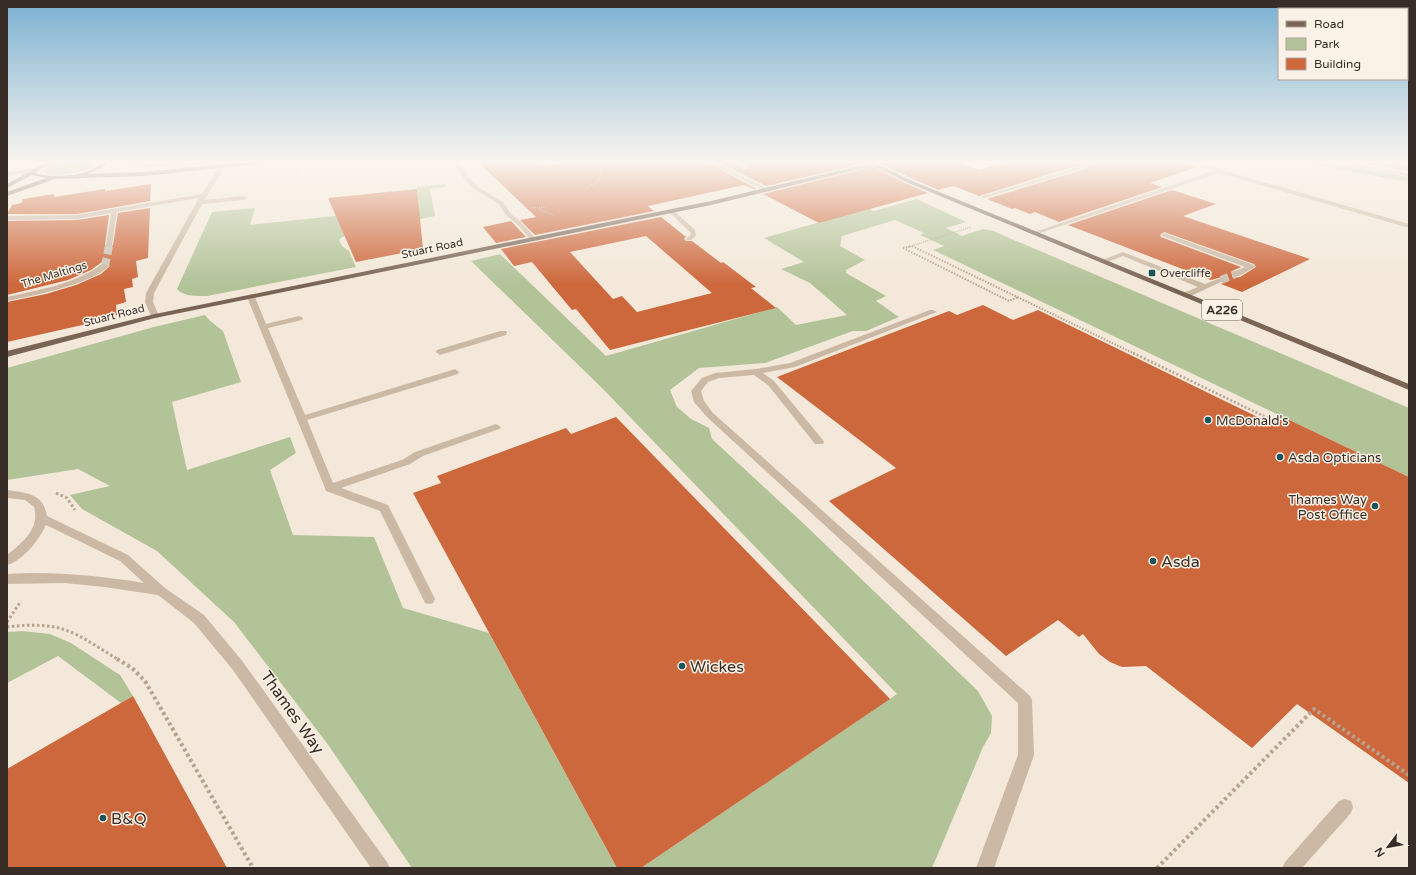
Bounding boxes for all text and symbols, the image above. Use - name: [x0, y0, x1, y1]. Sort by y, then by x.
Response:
- legend: [1278, 8, 1408, 80]
- text: Road: [1314, 17, 1344, 31]
- text: Park: [1314, 37, 1340, 51]
- text: Building: [1314, 57, 1361, 71]
- street label: Stuart Road: [400, 236, 464, 261]
- street label: The Maltings: [20, 258, 88, 291]
- place label: Overcliffe: [1160, 267, 1211, 280]
- marker: Overcliffe: [1147, 268, 1157, 278]
- road number: A226: [1202, 300, 1242, 320]
- street label: Stuart Road: [82, 302, 146, 329]
- place label: McDonald's: [1216, 413, 1289, 429]
- marker: McDonald's: [1203, 415, 1213, 425]
- place label: Asda Opticians: [1288, 450, 1381, 466]
- marker: Asda Opticians: [1275, 452, 1285, 462]
- place label: Thames Way Post Office: [1288, 492, 1367, 523]
- marker: Thames Way Post Office: [1370, 501, 1380, 511]
- place label: Asda: [1161, 552, 1200, 572]
- marker: Asda: [1148, 556, 1158, 566]
- place label: Wickes: [690, 657, 744, 677]
- marker: Wickes: [677, 661, 687, 671]
- street label: Thames Way: [256, 667, 328, 758]
- place label: B&Q: [111, 809, 147, 829]
- marker: B&Q: [98, 813, 108, 823]
- north arrow: [1368, 827, 1408, 867]
- text: N: [1372, 845, 1388, 859]

